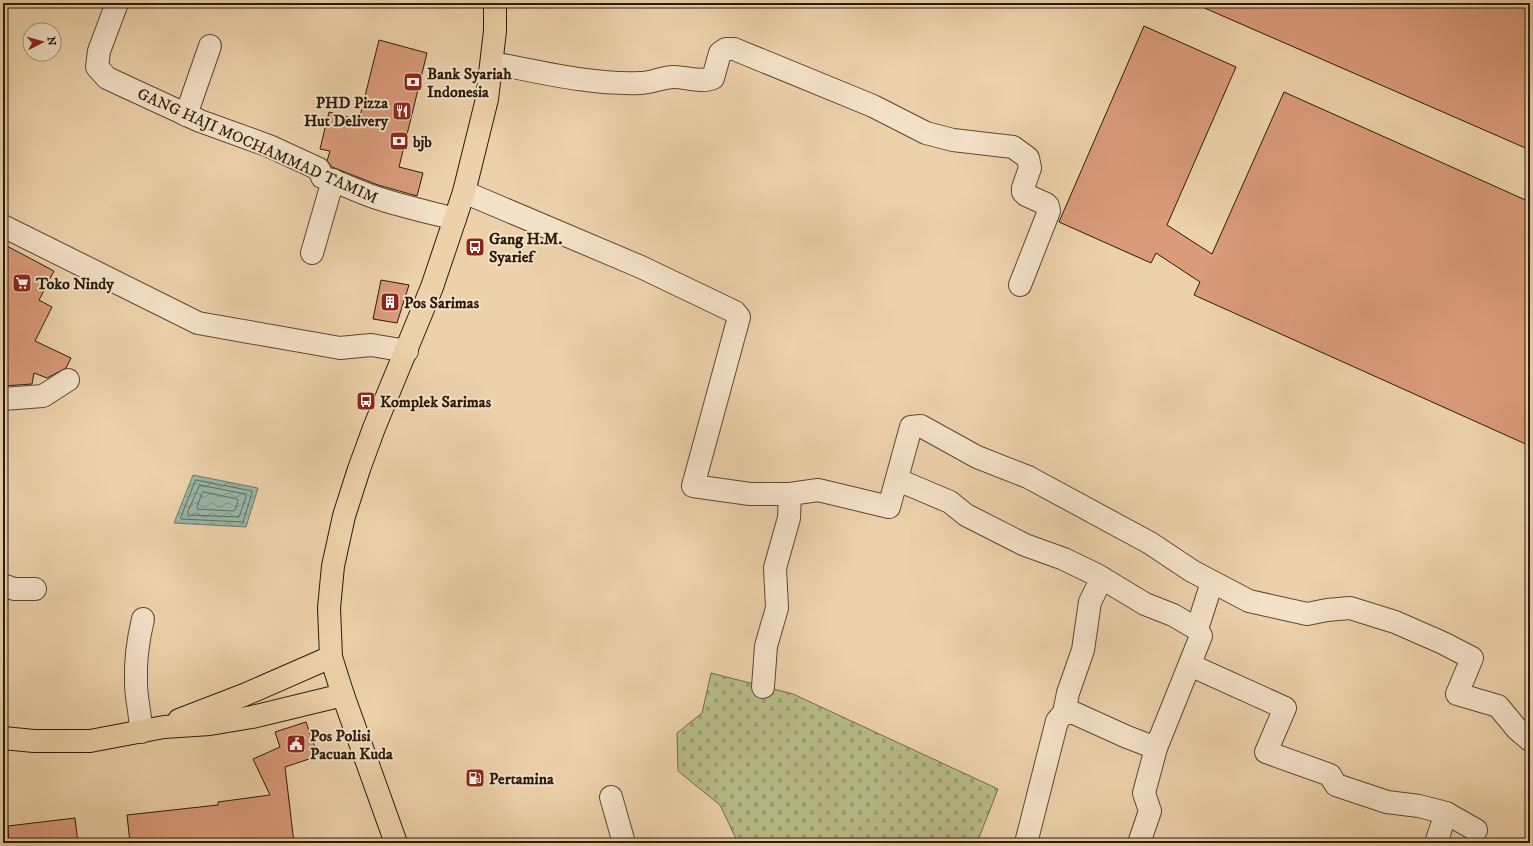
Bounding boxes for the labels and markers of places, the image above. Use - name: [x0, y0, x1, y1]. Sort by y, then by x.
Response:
- place label: Bank Syariah Indonesia: [427, 64, 512, 102]
- bank icon: Bank Syariah Indonesia: [402, 71, 424, 93]
- place label: PHD Pizza Hut Delivery: [304, 93, 389, 131]
- restaurant icon: PHD Pizza Hut Delivery: [391, 100, 413, 122]
- bank icon: bjb: [388, 130, 410, 152]
- place label: bjb: [412, 132, 432, 152]
- place label: Gang H.M. Syarief: [489, 229, 562, 267]
- bus stop icon: Gang H.M. Syarief: [464, 236, 486, 258]
- supermarket icon: Toko Nindy: [11, 272, 33, 294]
- place label: Toko Nindy: [35, 274, 114, 294]
- building icon: Pos Sarimas: [379, 291, 401, 313]
- place label: Pos Sarimas: [404, 293, 480, 313]
- bus stop icon: Komplek Sarimas: [355, 390, 377, 412]
- place label: Komplek Sarimas: [380, 392, 492, 412]
- place label: Pos Polisi Pacuan Kuda: [310, 726, 394, 764]
- public building icon: Pos Polisi Pacuan Kuda: [285, 733, 307, 755]
- fuel station icon: Pertamina: [464, 767, 486, 789]
- place label: Pertamina: [489, 769, 555, 789]

